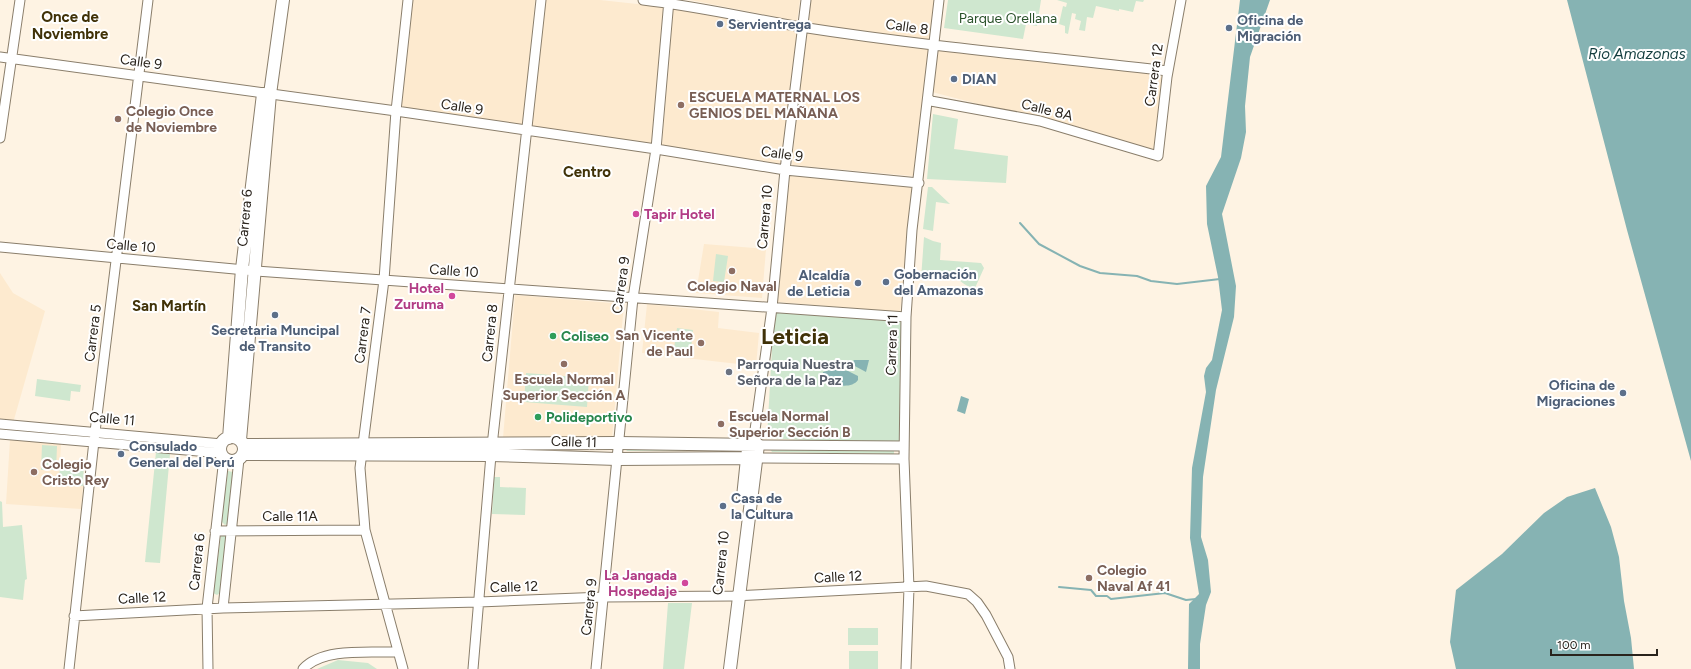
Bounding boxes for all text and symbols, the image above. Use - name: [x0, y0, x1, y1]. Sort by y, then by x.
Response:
- district label: Once de Noviembre: [32, 8, 109, 43]
- park label: Parque Orellana: [959, 10, 1057, 27]
- place label: Oficina de Migración: [1237, 12, 1304, 45]
- place label: Servientrega: [728, 16, 811, 33]
- street label: Calle 8: [884, 16, 930, 38]
- marker: Servientrega: [715, 19, 725, 29]
- marker: Oficina de Migración: [1224, 23, 1234, 33]
- street label: Carrera 12: [1141, 42, 1167, 108]
- water label: Río Amazonas: [1588, 45, 1686, 63]
- street label: Calle 9: [119, 51, 163, 73]
- place label: DIAN: [962, 71, 997, 88]
- marker: DIAN: [949, 74, 959, 84]
- place label: ESCUELA MATERNAL LOS GENIOS DEL MAÑANA: [689, 89, 860, 122]
- street label: Calle 9: [440, 95, 484, 119]
- street label: Calle 8A: [1019, 95, 1075, 125]
- marker: ESCUELA MATERNAL LOS GENIOS DEL MAÑANA: [676, 100, 686, 110]
- place label: Colegio Once de Noviembre: [126, 103, 217, 136]
- marker: Colegio Once de Noviembre: [113, 114, 123, 124]
- street label: Calle 9: [760, 143, 804, 165]
- district label: Centro: [563, 163, 611, 181]
- street label: Carrera 10: [754, 184, 776, 250]
- street label: Carrera 6: [234, 189, 256, 247]
- place label: Tapir Hotel: [644, 206, 715, 223]
- marker: Tapir Hotel: [631, 209, 641, 219]
- street label: Calle 10: [106, 235, 156, 257]
- street label: Carrera 9: [609, 255, 633, 315]
- street label: Calle 10: [429, 261, 479, 281]
- marker: Colegio Naval: [727, 266, 737, 276]
- place label: Gobernación del Amazonas: [894, 266, 984, 299]
- place label: Alcaldía de Leticia: [787, 267, 850, 300]
- marker: Gobernación del Amazonas: [881, 277, 891, 287]
- place label: Colegio Naval: [687, 278, 777, 295]
- marker: Alcaldía de Leticia: [853, 278, 863, 288]
- place label: Hotel Zuruma: [394, 280, 444, 313]
- marker: Hotel Zuruma: [447, 291, 457, 301]
- district label: San Martín: [132, 297, 206, 315]
- street label: Carrera 5: [81, 303, 105, 363]
- street label: Carrera 8: [479, 303, 501, 363]
- street label: Carrera 7: [351, 305, 375, 364]
- marker: Secretaria Muncipal de Transito: [270, 310, 280, 320]
- street label: Carrera 11: [882, 314, 902, 376]
- place label: Secretaria Muncipal de Transito: [211, 322, 339, 355]
- district label: Leticia: [761, 323, 829, 350]
- place label: San Vicente de Paul: [615, 327, 693, 360]
- place label: Coliseo: [561, 328, 609, 345]
- marker: Coliseo: [548, 331, 558, 341]
- marker: San Vicente de Paul: [696, 338, 706, 348]
- place label: Parroquia Nuestra Señora de la Paz: [737, 356, 854, 389]
- marker: Escuela Normal Superior Sección A: [559, 359, 569, 369]
- marker: Parroquia Nuestra Señora de la Paz: [724, 367, 734, 377]
- place label: Escuela Normal Superior Sección A: [503, 371, 626, 404]
- place label: Oficina de Migraciones: [1536, 377, 1615, 410]
- marker: Oficina de Migraciones: [1618, 388, 1628, 398]
- place label: Escuela Normal Superior Sección B: [729, 408, 851, 441]
- street label: Calle 11: [88, 409, 136, 429]
- place label: Polideportivo: [546, 409, 632, 426]
- marker: Polideportivo: [533, 412, 543, 422]
- marker: Escuela Normal Superior Sección B: [716, 419, 726, 429]
- street label: Calle 11: [551, 433, 597, 451]
- place label: Consulado General del Perú: [129, 438, 235, 471]
- marker: Consulado General del Perú: [116, 449, 126, 459]
- place label: Colegio Cristo Rey: [42, 456, 110, 489]
- marker: Colegio Cristo Rey: [29, 467, 39, 477]
- place label: Casa de la Cultura: [731, 490, 793, 523]
- marker: Casa de la Cultura: [718, 501, 728, 511]
- street label: Calle 11A: [262, 508, 318, 525]
- street label: Carrera 10: [709, 530, 733, 596]
- street label: Carrera 6: [186, 532, 208, 592]
- place label: Colegio Naval Af 41: [1097, 562, 1171, 595]
- place label: La Jangada Hospedaje: [604, 567, 677, 600]
- street label: Calle 12: [814, 567, 862, 587]
- marker: Colegio Naval Af 41: [1084, 573, 1094, 583]
- street label: Carrera 9: [578, 577, 600, 637]
- street label: Calle 12: [490, 578, 538, 596]
- marker: La Jangada Hospedaje: [680, 578, 690, 588]
- street label: Calle 12: [118, 588, 166, 608]
- scale bar: [1551, 631, 1657, 657]
- text: 100 m: [1557, 638, 1591, 652]

